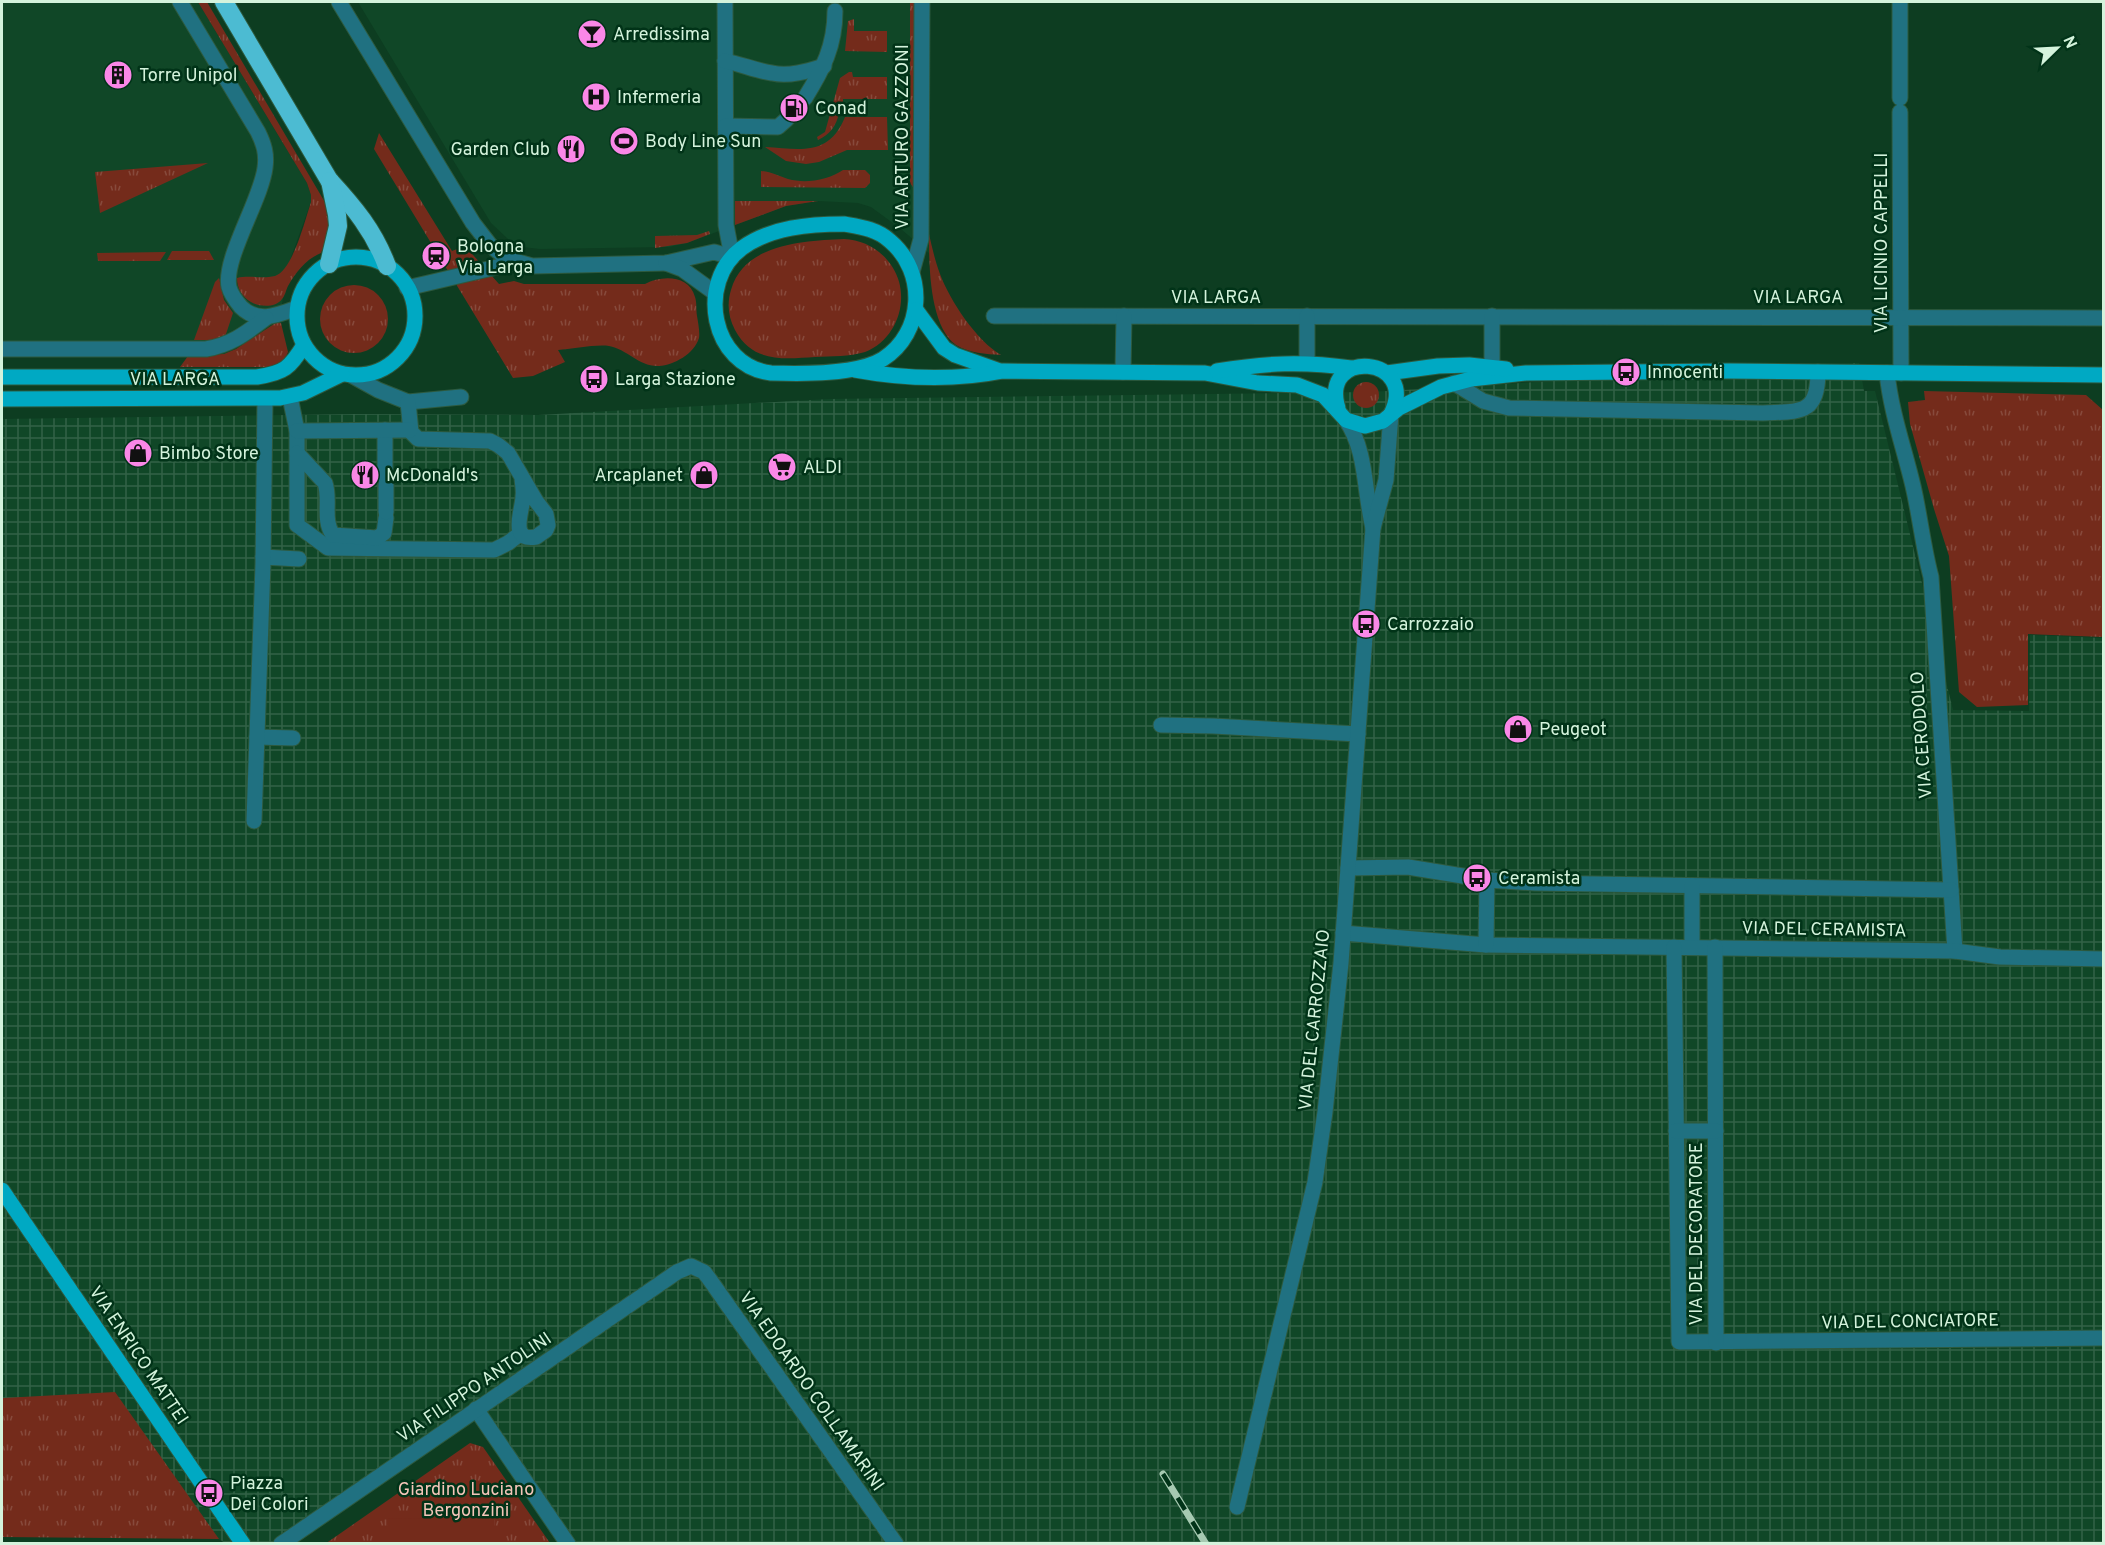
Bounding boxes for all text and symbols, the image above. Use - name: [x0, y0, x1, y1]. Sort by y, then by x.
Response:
- bar icon: Arredissima: [576, 18, 608, 50]
- north arrow: [2027, 18, 2087, 78]
- place label: Arredissima: [613, 24, 710, 47]
- text: N: [2057, 33, 2080, 52]
- street label: VIA ARTURO GAZZONI: [892, 44, 915, 230]
- building icon: Torre Unipol: [102, 59, 134, 91]
- place label: Torre Unipol: [139, 65, 238, 88]
- hospital icon: Infermeria: [580, 81, 612, 113]
- place label: Infermeria: [617, 87, 701, 110]
- fuel station icon: Conad: [778, 92, 810, 124]
- place label: Conad: [815, 98, 867, 121]
- sports icon: Body Line Sun: [608, 125, 640, 157]
- place label: Body Line Sun: [645, 131, 761, 154]
- restaurant icon: Garden Club: [555, 133, 587, 165]
- place label: Garden Club: [450, 139, 550, 162]
- street label: VIA LICINIO CAPPELLI: [1871, 153, 1894, 333]
- place label: Bologna Via Larga: [457, 236, 533, 280]
- station icon: Bologna Via Larga: [420, 240, 452, 272]
- street label: VIA LARGA: [1171, 287, 1261, 310]
- street label: VIA LARGA: [1753, 287, 1843, 310]
- bus stop icon: Innocenti: [1610, 356, 1642, 388]
- place label: Innocenti: [1647, 362, 1723, 385]
- bus stop icon: Larga Stazione: [578, 363, 610, 395]
- street label: VIA LARGA: [130, 369, 220, 392]
- place label: Larga Stazione: [615, 369, 736, 392]
- shop icon: Bimbo Store: [122, 437, 154, 469]
- place label: Bimbo Store: [159, 443, 259, 466]
- supermarket icon: ALDI: [766, 451, 798, 483]
- place label: ALDI: [803, 457, 842, 480]
- restaurant icon: McDonald's: [349, 459, 381, 491]
- shop icon: Arcaplanet: [688, 459, 720, 491]
- place label: McDonald's: [386, 465, 478, 488]
- place label: Arcaplanet: [594, 465, 683, 488]
- bus stop icon: Carrozzaio: [1350, 608, 1382, 640]
- place label: Carrozzaio: [1387, 614, 1474, 637]
- street label: VIA CERODOLO: [1907, 670, 1938, 799]
- shop icon: Peugeot: [1502, 713, 1534, 745]
- place label: Peugeot: [1539, 719, 1607, 742]
- bus stop icon: Ceramista: [1461, 862, 1493, 894]
- place label: Ceramista: [1498, 868, 1580, 891]
- street label: VIA DEL CERAMISTA: [1741, 918, 1907, 943]
- street label: VIA DEL CARROZZAIO: [1295, 928, 1336, 1112]
- street label: VIA DEL DECORATORE: [1686, 1143, 1709, 1325]
- street label: VIA ENRICO MATTEI: [83, 1282, 193, 1430]
- street label: VIA EDOARDO COLLAMARINI: [733, 1288, 889, 1496]
- street label: VIA DEL CONCIATORE: [1821, 1309, 1999, 1336]
- street label: VIA FILIPPO ANTOLINI: [393, 1328, 557, 1449]
- place label: Piazza Dei Colori: [230, 1473, 309, 1517]
- bus stop icon: Piazza Dei Colori: [193, 1477, 225, 1509]
- park label: Giardino Luciano Bergonzini: [398, 1479, 534, 1523]

